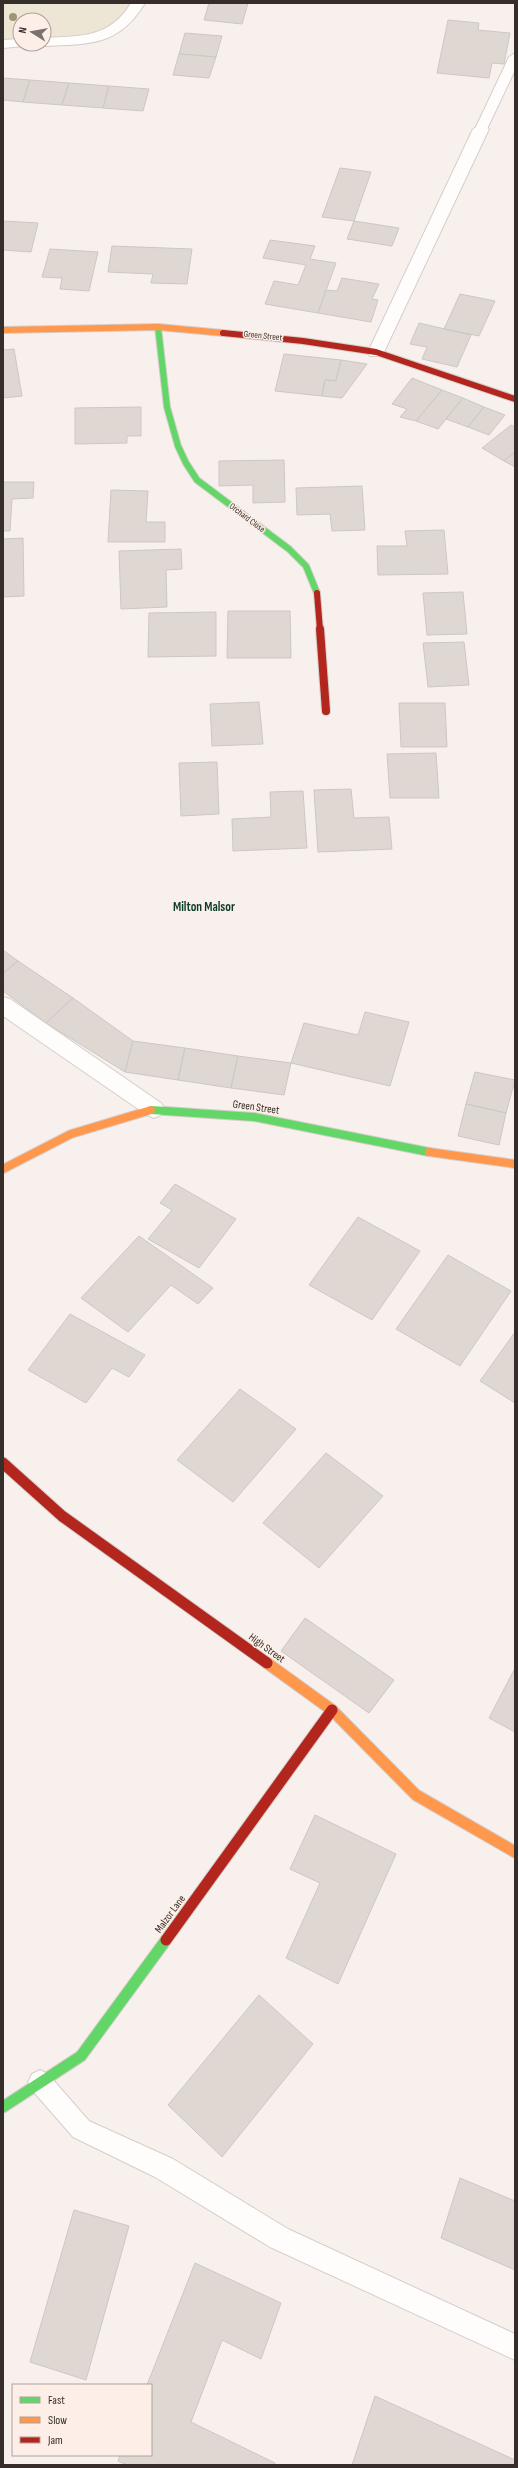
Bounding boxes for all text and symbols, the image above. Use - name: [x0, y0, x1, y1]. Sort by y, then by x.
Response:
- north arrow: [12, 12, 52, 52]
- text: N: [16, 26, 30, 34]
- street label: Green Street: [243, 329, 283, 344]
- street label: Orchard Close: [227, 501, 267, 535]
- district label: Milton Malsor: [173, 899, 235, 915]
- street label: Green Street: [232, 1097, 281, 1117]
- street label: High Street: [246, 1630, 288, 1666]
- street label: Malzor Lane: [152, 1893, 188, 1935]
- legend: [12, 2384, 152, 2456]
- text: Fast: [48, 2393, 65, 2408]
- text: Slow: [48, 2413, 67, 2428]
- text: Jam: [47, 2433, 63, 2448]

